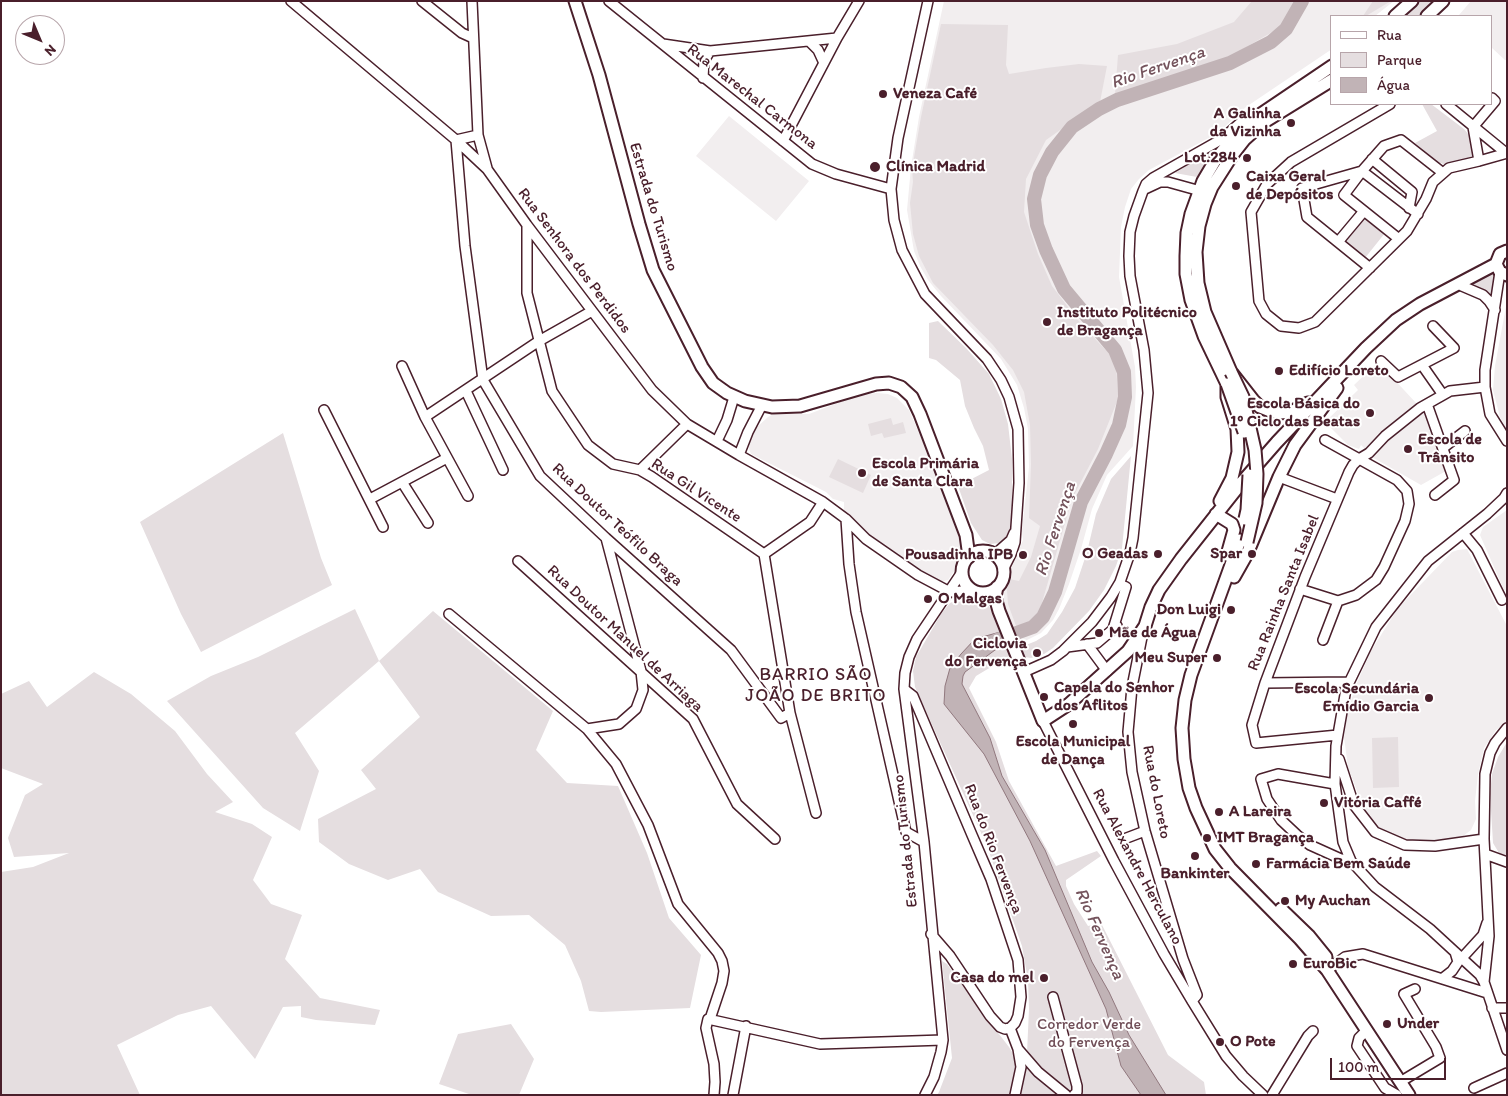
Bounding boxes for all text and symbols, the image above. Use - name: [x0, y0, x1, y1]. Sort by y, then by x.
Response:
- north arrow: [15, 15, 65, 65]
- legend: [1330, 15, 1493, 105]
- text: Rua: [1377, 26, 1402, 44]
- street label: Rua Marechal Carmona: [683, 40, 821, 154]
- text: N: [41, 41, 60, 60]
- water label: Rio Fervença: [1108, 42, 1208, 94]
- text: Parque: [1377, 51, 1422, 69]
- text: Água: [1377, 76, 1410, 94]
- place label: Veneza Café: [893, 84, 977, 104]
- marker: Veneza Café: [877, 88, 889, 100]
- place label: A Galinha da Vizinha: [1210, 104, 1281, 142]
- marker: A Galinha da Vizinha: [1285, 117, 1297, 129]
- street label: Estrada do Turismo: [624, 140, 682, 274]
- place label: Lot.284: [1184, 148, 1237, 168]
- marker: Lot.284: [1241, 152, 1253, 164]
- place label: Clínica Madrid: [886, 157, 985, 177]
- marker: Clínica Madrid: [868, 160, 882, 174]
- place label: Caixa Geral de Depósitos: [1246, 167, 1333, 205]
- marker: Caixa Geral de Depósitos: [1230, 180, 1242, 192]
- street label: Rua Senhora dos Perdidos: [513, 184, 635, 338]
- place label: Instituto Politécnico de Bragança: [1057, 303, 1197, 341]
- marker: Instituto Politécnico de Bragança: [1041, 316, 1053, 328]
- place label: Edifício Loreto: [1289, 361, 1389, 381]
- marker: Edifício Loreto: [1273, 365, 1285, 377]
- place label: Escola Básica do 1º Ciclo das Beatas: [1230, 394, 1360, 432]
- marker: Escola Básica do 1º Ciclo das Beatas: [1364, 407, 1376, 419]
- place label: Escola de Trânsito: [1418, 430, 1482, 468]
- marker: Escola de Trânsito: [1402, 443, 1414, 455]
- place label: Escola Primária de Santa Clara: [872, 454, 979, 492]
- street label: Rua Gil Vicente: [647, 455, 745, 527]
- street label: Rua Doutor Teófilo Braga: [548, 459, 686, 591]
- marker: Escola Primária de Santa Clara: [856, 467, 868, 479]
- water label: Rio Fervença: [1031, 479, 1081, 579]
- street label: Rua Rainha Santa Isabel: [1244, 512, 1324, 674]
- place label: O Geadas: [1082, 544, 1148, 564]
- place label: Spar: [1210, 544, 1242, 564]
- place label: Pousadinha IPB: [905, 545, 1013, 565]
- marker: O Geadas: [1152, 548, 1164, 560]
- marker: Spar: [1246, 548, 1258, 560]
- marker: Pousadinha IPB: [1017, 549, 1029, 561]
- street label: Rua Doutor Manuel de Arriaga: [543, 561, 707, 717]
- place label: O Malgas: [938, 589, 1002, 609]
- marker: O Malgas: [922, 593, 934, 605]
- place label: Don Luigi: [1156, 600, 1221, 620]
- marker: Don Luigi: [1225, 604, 1237, 616]
- place label: Mãe de Água: [1109, 623, 1196, 643]
- marker: Mãe de Água: [1093, 627, 1105, 639]
- place label: Ciclovia do Fervença: [945, 634, 1027, 672]
- marker: Ciclovia do Fervença: [1031, 647, 1043, 659]
- place label: Meu Super: [1135, 648, 1207, 668]
- marker: Meu Super: [1211, 652, 1223, 664]
- district label: BARRIO SÃO JOÃO DE BRITO: [743, 664, 889, 706]
- place label: Capela do Senhor dos Aflitos: [1054, 678, 1174, 716]
- place label: Escola Secundária Emídio Garcia: [1294, 679, 1419, 717]
- marker: Capela do Senhor dos Aflitos: [1038, 691, 1050, 703]
- marker: Escola Secundária Emídio Garcia: [1423, 692, 1435, 704]
- marker: Escola Municipal de Dança: [1067, 718, 1079, 730]
- place label: Escola Municipal de Dança: [1016, 732, 1130, 770]
- street label: Rua do Loreto: [1138, 744, 1174, 840]
- street label: Estrada do Turismo: [889, 774, 923, 908]
- street label: Rua do Rio Fervença: [959, 781, 1027, 917]
- street label: Rua Alexandre Herculano: [1088, 786, 1186, 948]
- place label: Vitória Caffé: [1334, 793, 1422, 813]
- marker: Vitória Caffé: [1318, 797, 1330, 809]
- place label: A Lareira: [1229, 802, 1292, 822]
- marker: A Lareira: [1213, 806, 1225, 818]
- place label: IMT Bragança: [1217, 828, 1314, 848]
- marker: IMT Bragança: [1201, 832, 1213, 844]
- marker: Bankinter: [1189, 850, 1201, 862]
- place label: Farmácia Bem Saúde: [1266, 854, 1411, 874]
- marker: Farmácia Bem Saúde: [1250, 858, 1262, 870]
- place label: Bankinter: [1161, 864, 1229, 884]
- water label: Rio Fervença: [1069, 885, 1129, 983]
- place label: My Auchan: [1295, 891, 1370, 911]
- marker: My Auchan: [1279, 895, 1291, 907]
- place label: EuroBic: [1303, 954, 1357, 974]
- marker: EuroBic: [1287, 958, 1299, 970]
- place label: Casa do mel: [951, 968, 1034, 988]
- marker: Casa do mel: [1038, 972, 1050, 984]
- place label: Under: [1397, 1014, 1439, 1034]
- park label: Corredor Verde do Fervença: [1037, 1015, 1141, 1053]
- marker: Under: [1381, 1018, 1393, 1030]
- place label: O Pote: [1230, 1032, 1276, 1052]
- marker: O Pote: [1214, 1036, 1226, 1048]
- scale bar: [1333, 1048, 1449, 1080]
- text: 100 m: [1338, 1058, 1379, 1076]

